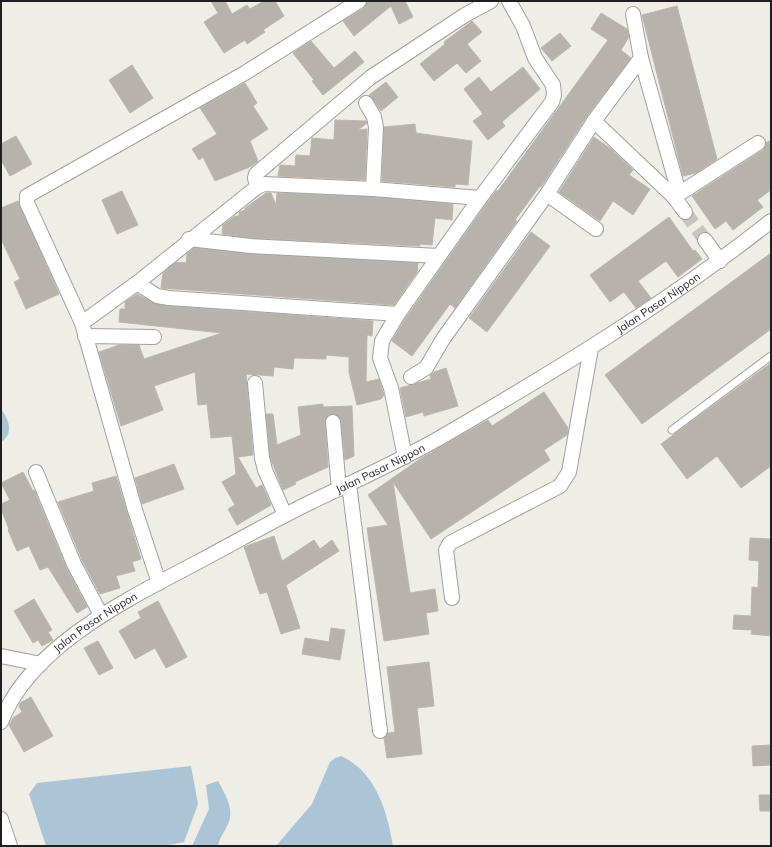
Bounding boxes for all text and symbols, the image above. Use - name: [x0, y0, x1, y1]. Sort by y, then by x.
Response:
- street label: Jalan Pasar Nippon: [614, 269, 703, 336]
- street label: Jalan Pasar Nippon: [333, 440, 427, 496]
- street label: Jalan Pasar Nippon: [50, 589, 140, 655]

